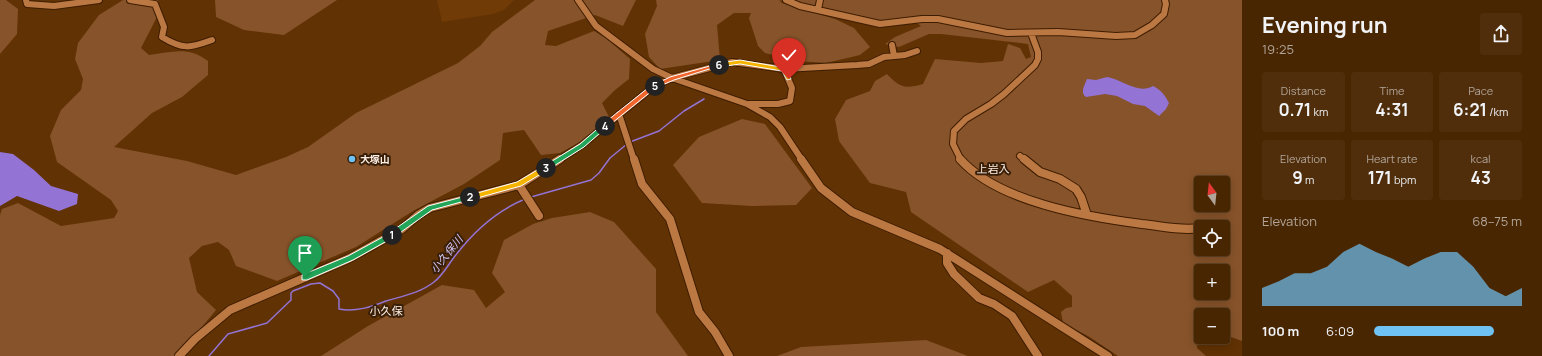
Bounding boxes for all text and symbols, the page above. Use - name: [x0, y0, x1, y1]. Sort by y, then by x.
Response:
- text: Evening run: [1262, 10, 1387, 40]
- button: share: [1480, 13, 1522, 55]
- pin: [772, 38, 806, 79]
- text: 19:25: [1262, 40, 1294, 58]
- icon: check: [778, 44, 800, 66]
- pin: 6: [709, 55, 729, 75]
- text: 6: [716, 57, 722, 72]
- pin: 5: [645, 76, 665, 96]
- text: 5: [652, 78, 658, 93]
- text: Distance: [1281, 83, 1326, 98]
- text: Time: [1380, 83, 1404, 98]
- text: Pace: [1468, 83, 1493, 98]
- text: 0.71: [1278, 98, 1311, 121]
- text: 4:31: [1375, 98, 1409, 121]
- text: 6:21: [1453, 98, 1487, 121]
- text: km: [1311, 104, 1328, 119]
- text: /km: [1487, 104, 1508, 119]
- pin: 4: [595, 116, 615, 136]
- text: 4: [602, 118, 608, 133]
- text: Elevation: [1280, 151, 1327, 166]
- text: Heart rate: [1366, 151, 1418, 166]
- text: kcal: [1471, 151, 1491, 166]
- place label: 大塚山: [360, 152, 390, 166]
- marker: 大塚山: [347, 154, 357, 164]
- pin: 3: [536, 158, 556, 178]
- text: 3: [543, 160, 549, 175]
- district label: 上岩入: [977, 161, 1010, 176]
- text: 9: [1292, 166, 1303, 189]
- text: 171: [1368, 166, 1392, 189]
- text: 43: [1471, 166, 1491, 189]
- text: m: [1303, 172, 1314, 187]
- text: bpm: [1392, 172, 1416, 187]
- north arrow: [1194, 176, 1230, 212]
- map controls: [1194, 176, 1230, 344]
- pin: 2: [460, 187, 480, 207]
- text: 2: [467, 189, 473, 204]
- text: Elevation: [1262, 212, 1317, 230]
- text: 68–75 m: [1472, 212, 1522, 230]
- button: locate: [1194, 220, 1230, 256]
- pin: 1: [382, 225, 402, 245]
- text: 1: [390, 227, 394, 242]
- water label: 小久保川: [426, 231, 466, 276]
- pin: [288, 236, 322, 277]
- icon: arrive: [294, 242, 316, 264]
- button: +: [1194, 264, 1230, 300]
- district label: 小久保: [370, 303, 403, 318]
- button: −: [1194, 308, 1230, 344]
- text: 100 m: [1262, 322, 1299, 340]
- text: 6:09: [1326, 322, 1354, 340]

